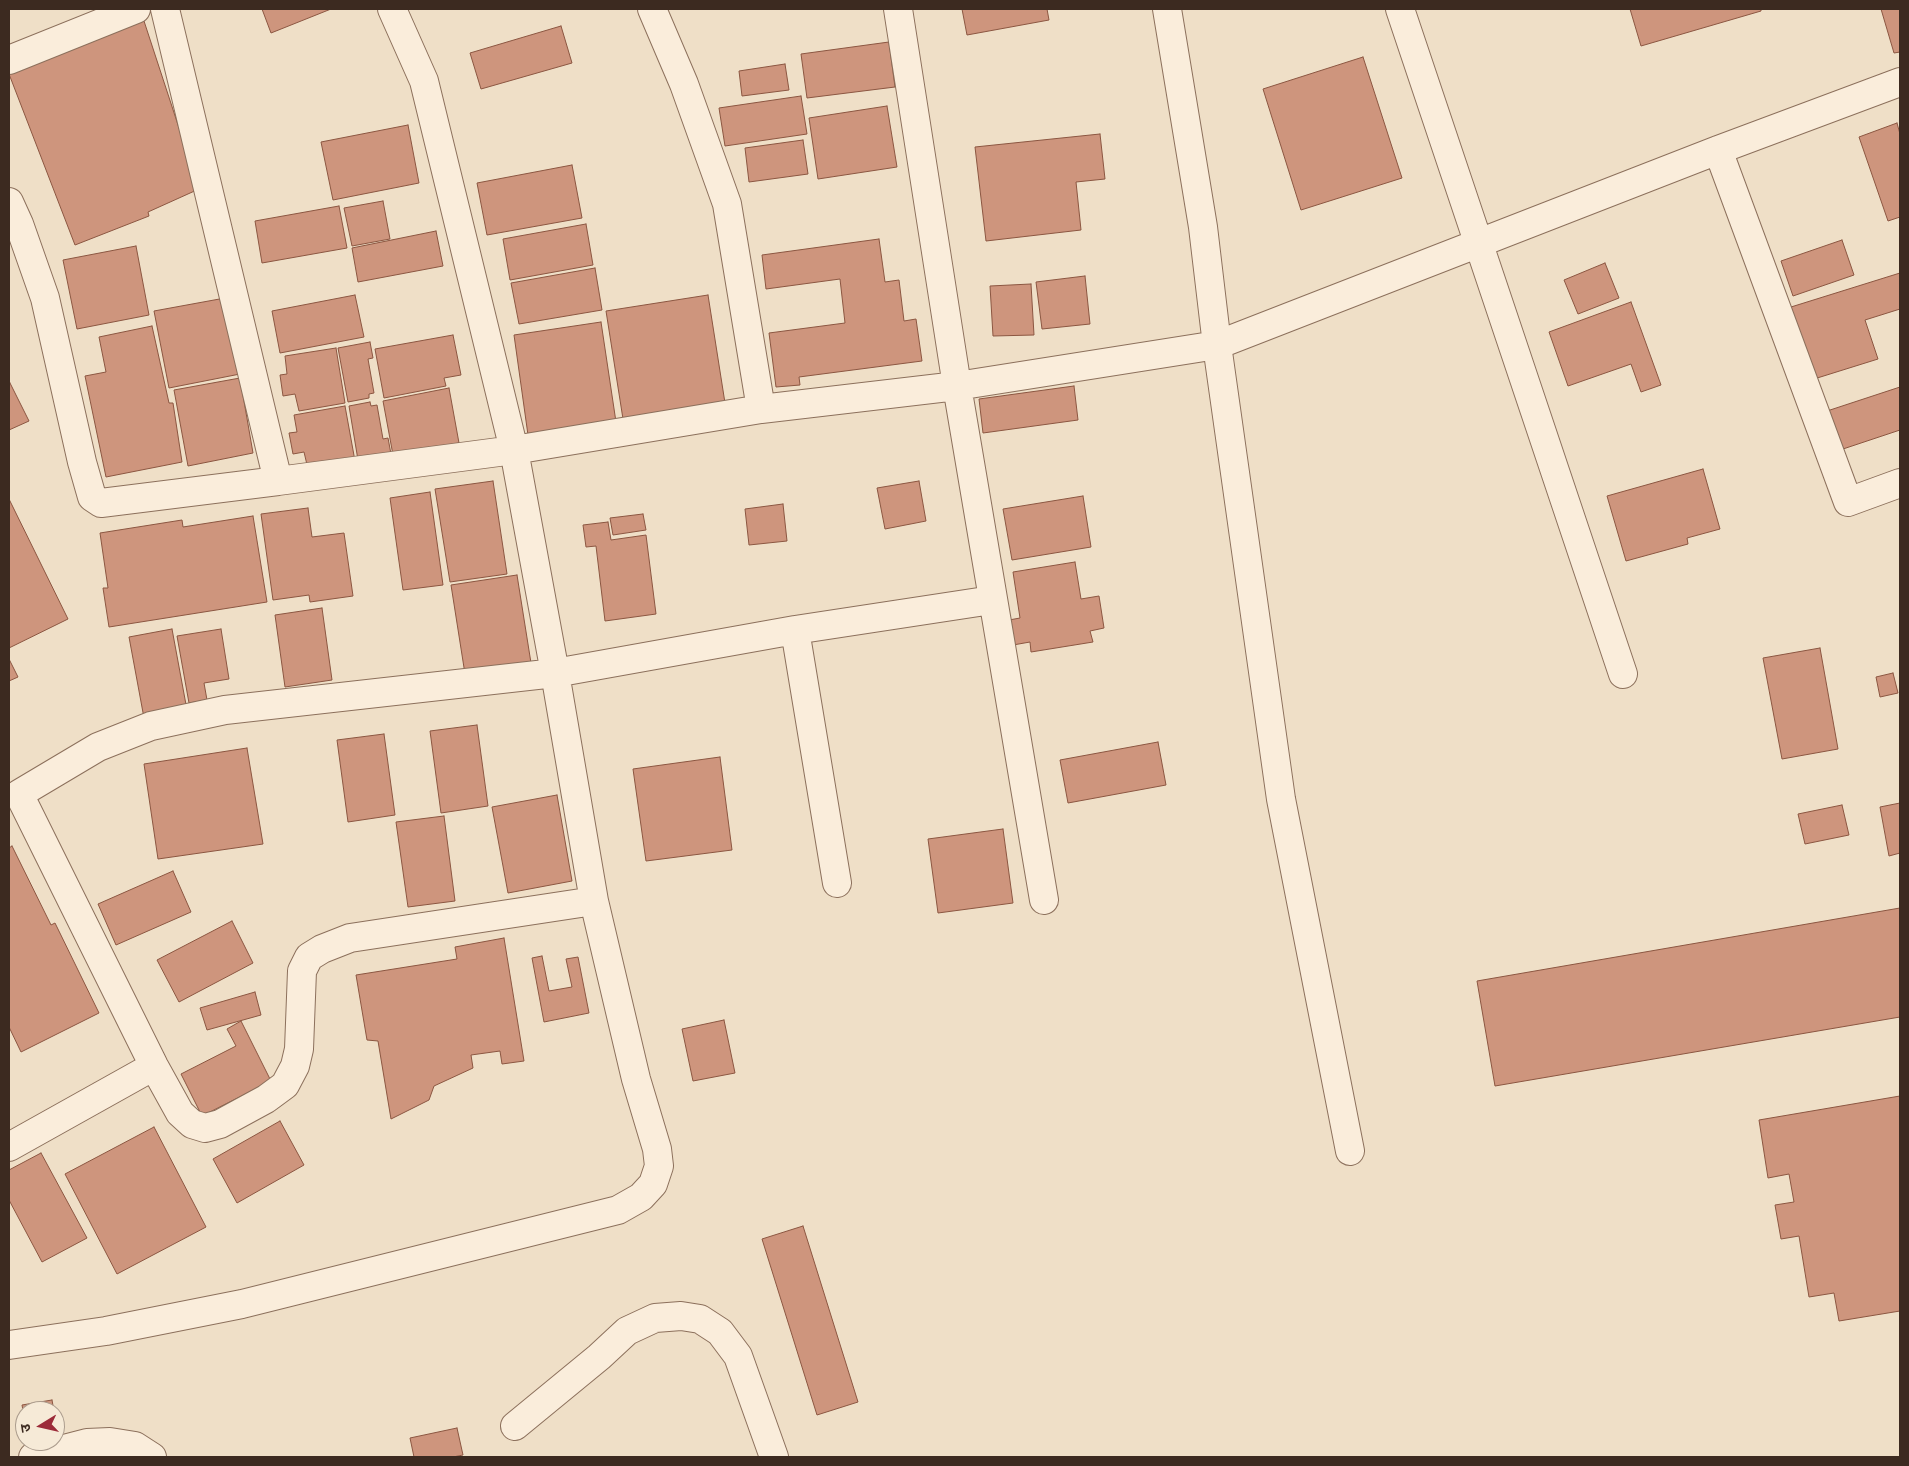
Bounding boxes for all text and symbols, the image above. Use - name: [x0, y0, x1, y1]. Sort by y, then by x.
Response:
- north arrow: [15, 1401, 65, 1451]
- text: उ: [17, 1423, 35, 1434]

